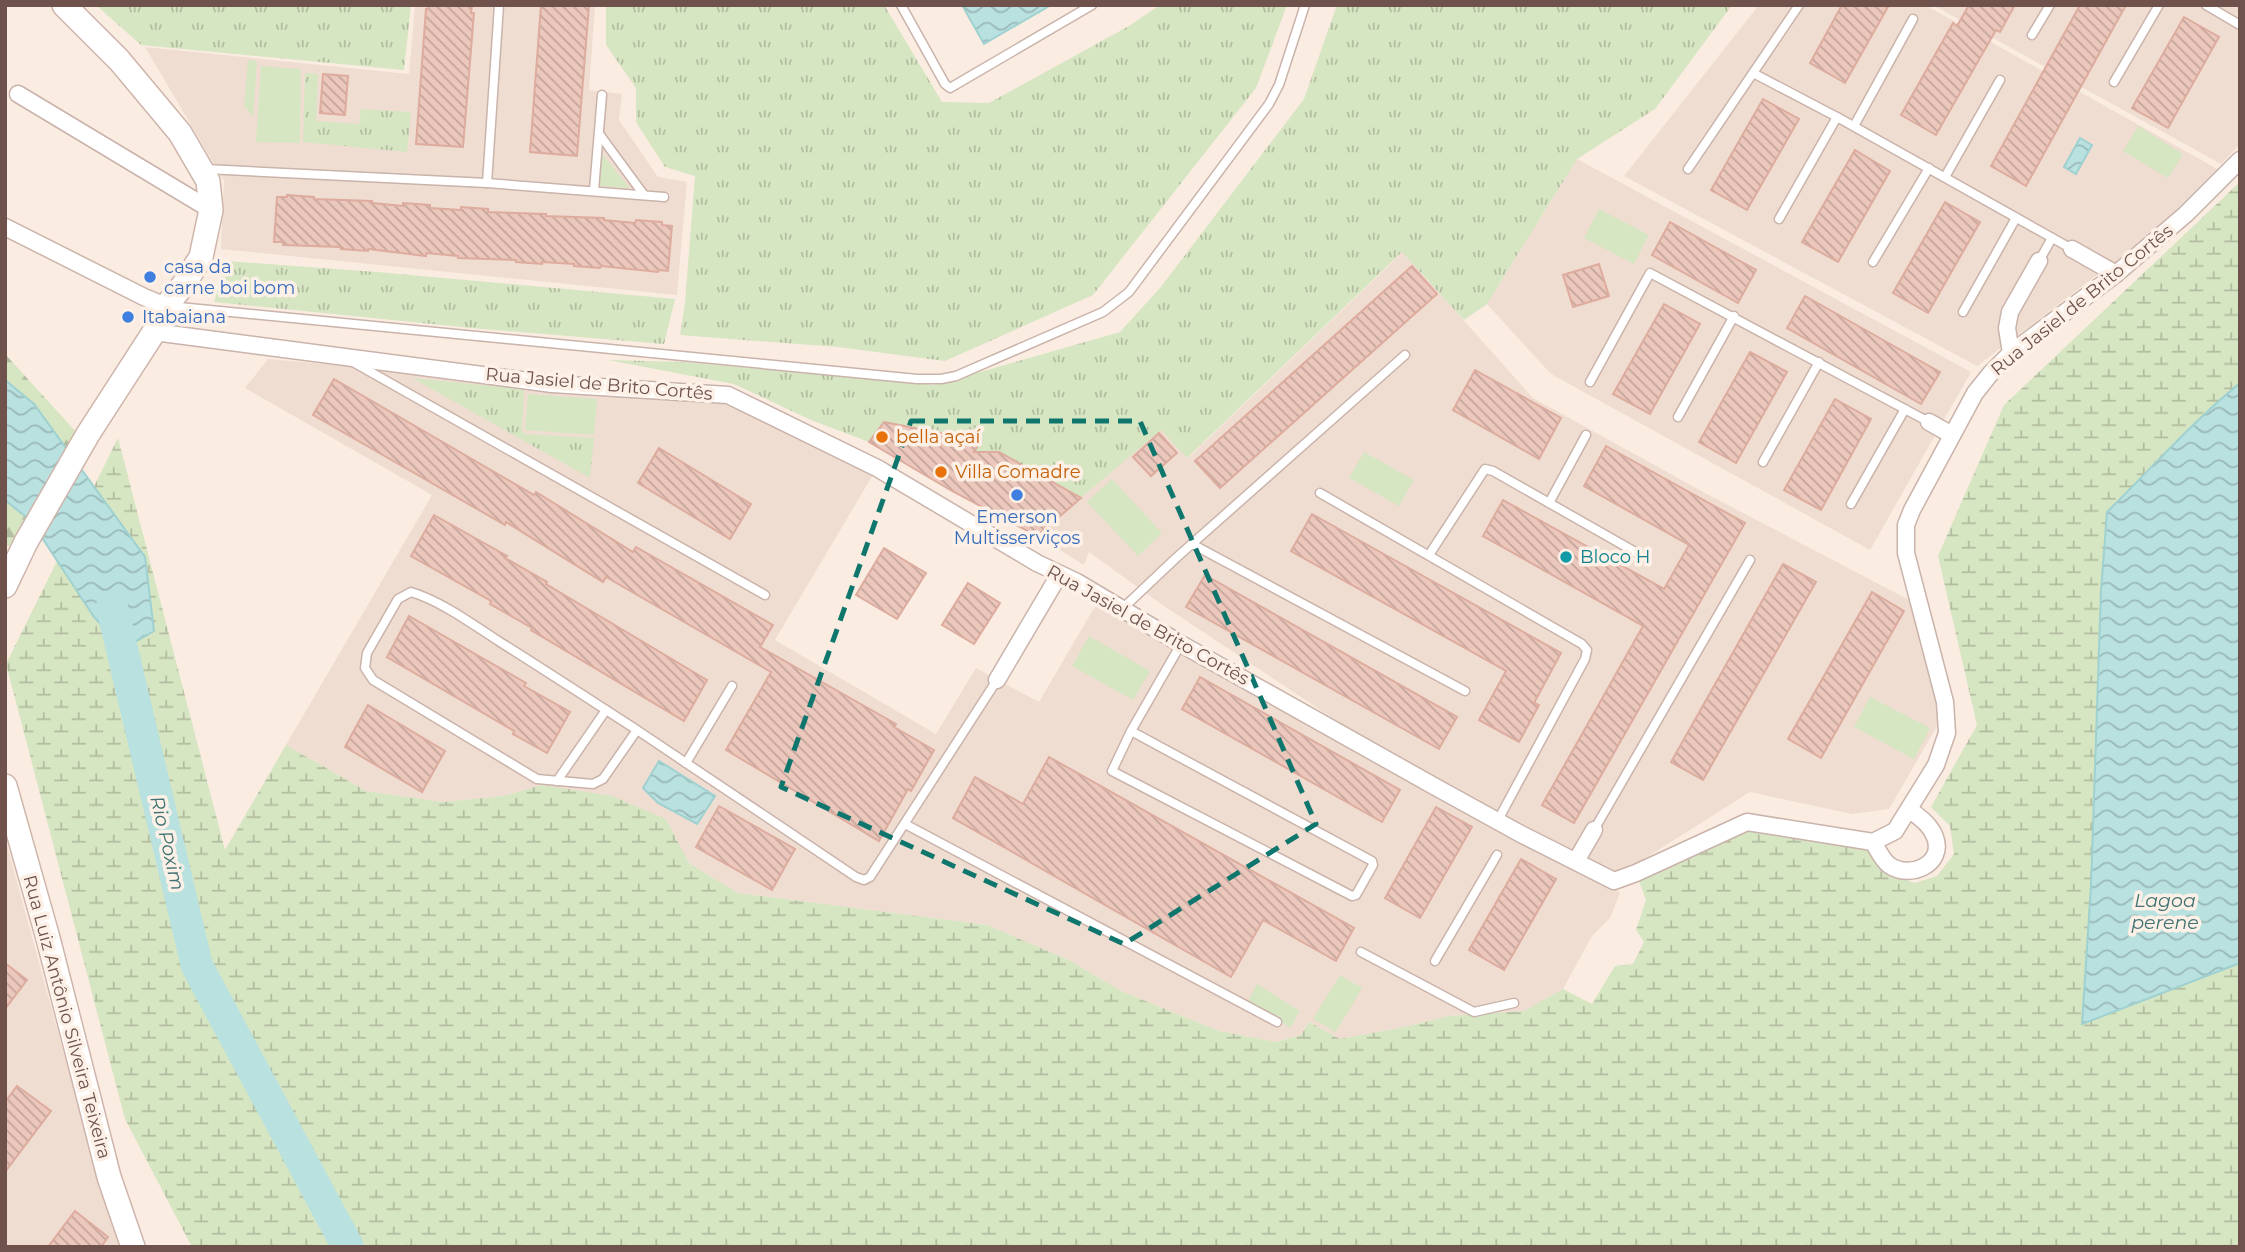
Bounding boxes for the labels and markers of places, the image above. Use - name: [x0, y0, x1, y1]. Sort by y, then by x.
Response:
- place label: casa da carne boi bom: [164, 256, 295, 299]
- marker: casa da carne boi bom: [142, 269, 158, 285]
- place label: Itabaiana: [142, 306, 226, 328]
- marker: Itabaiana: [120, 309, 136, 325]
- place label: bella açaí: [896, 426, 981, 448]
- marker: bella açaí: [874, 429, 890, 445]
- place label: Villa Comadre: [955, 461, 1081, 483]
- marker: Villa Comadre: [933, 464, 949, 480]
- marker: Emerson Multisserviços: [1009, 487, 1025, 503]
- place label: Emerson Multisserviços: [954, 506, 1081, 549]
- place label: Bloco H: [1580, 546, 1650, 568]
- marker: Bloco H: [1558, 549, 1574, 565]

